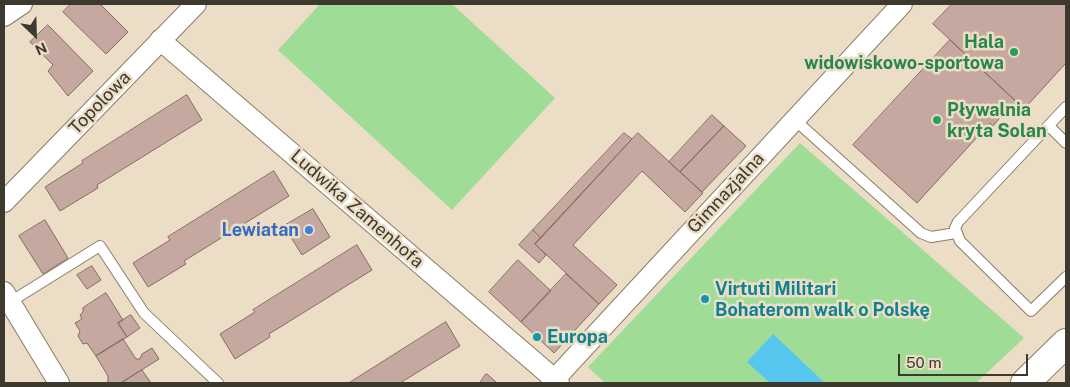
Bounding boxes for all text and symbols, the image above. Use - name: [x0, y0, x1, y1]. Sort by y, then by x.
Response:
- north arrow: [10, 10, 60, 60]
- place label: Hala widowiskowo-sportowa: [804, 31, 1004, 74]
- text: N: [33, 39, 49, 58]
- marker: Hala widowiskowo-sportowa: [1008, 46, 1020, 58]
- street label: Topolowa: [65, 67, 135, 139]
- place label: Pływalnia kryta Solan: [947, 99, 1047, 142]
- marker: Pływalnia kryta Solan: [931, 114, 943, 126]
- street label: Ludwika Zamenhofa: [286, 145, 428, 273]
- street label: Gimnazjalna: [683, 148, 769, 238]
- place label: Lewiatan: [221, 219, 299, 241]
- marker: Lewiatan: [303, 224, 315, 236]
- place label: Virtuti Militari Bohaterom walk o Polskę: [715, 278, 930, 320]
- marker: Virtuti Militari Bohaterom walk o Polskę: [699, 293, 711, 305]
- place label: Europa: [547, 326, 608, 348]
- marker: Europa: [531, 331, 543, 343]
- scale bar: [900, 344, 1030, 376]
- text: 50 m: [906, 354, 941, 371]

